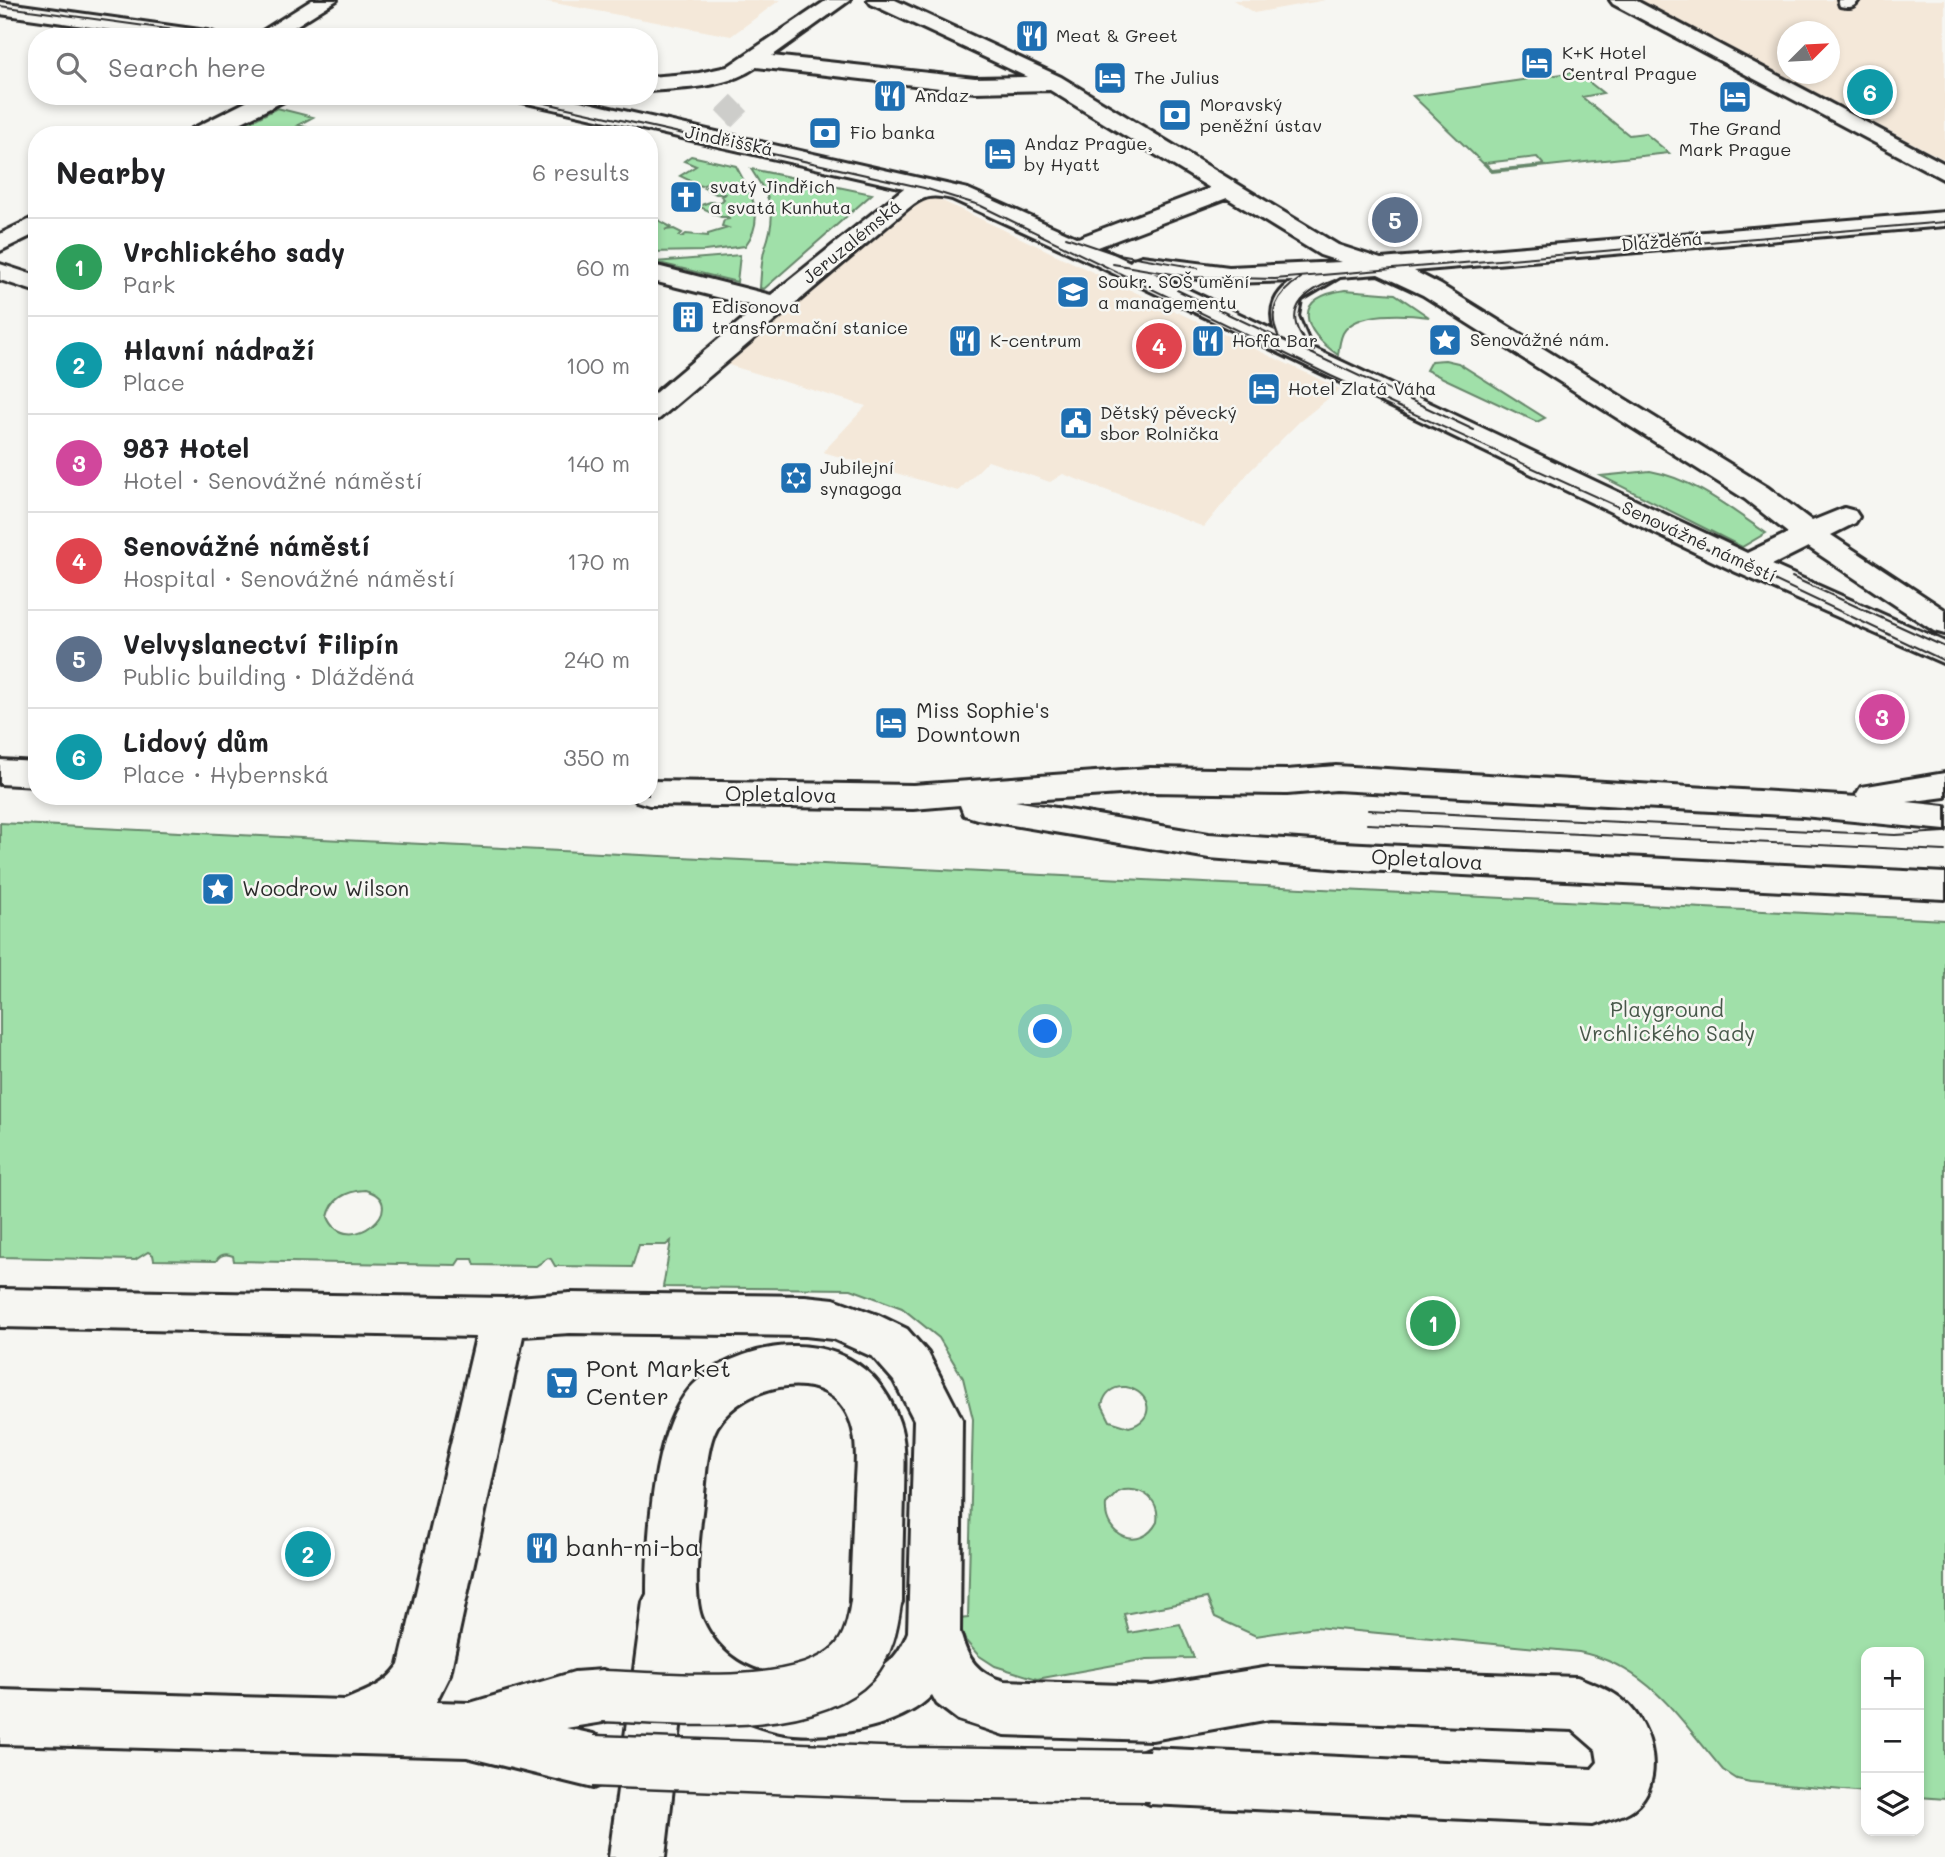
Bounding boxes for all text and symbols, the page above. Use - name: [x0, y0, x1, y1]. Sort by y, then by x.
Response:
- restaurant icon: Meat & Greet: [1013, 17, 1051, 55]
- north arrow: [1777, 21, 1840, 84]
- place label: Meat & Greet: [1056, 23, 1178, 47]
- search box: [28, 28, 658, 105]
- place label: K+K Hotel Central Prague: [1562, 40, 1697, 85]
- hotel icon: K+K Hotel Central Prague: [1518, 44, 1556, 82]
- icon: search: [52, 48, 90, 86]
- text: Search here: [108, 50, 266, 84]
- hotel icon: The Julius: [1091, 59, 1129, 97]
- place label: The Julius: [1134, 65, 1219, 89]
- pin: 6: [1847, 66, 1893, 118]
- restaurant icon: Andaz: [871, 77, 909, 115]
- hotel icon: The Grand Mark Prague: [1716, 78, 1754, 116]
- place label: Andaz: [914, 83, 969, 107]
- place label: Moravský peněžní ústav: [1200, 92, 1322, 137]
- bank icon: Moravský peněžní ústav: [1156, 96, 1194, 134]
- bank icon: Fio banka: [806, 114, 844, 152]
- place label: The Grand Mark Prague: [1679, 116, 1791, 161]
- street label: Jindřišská: [683, 119, 776, 161]
- place label: Fio banka: [850, 120, 935, 144]
- place label: Andaz Prague, by Hyatt: [1024, 131, 1153, 176]
- hotel icon: Andaz Prague, by Hyatt: [981, 135, 1019, 173]
- text: Nearby: [56, 152, 166, 192]
- text: 6 results: [532, 157, 630, 187]
- place label: svatý Jindřich a svatá Kunhuta: [710, 174, 851, 219]
- church icon: svatý Jindřich a svatá Kunhuta: [667, 178, 705, 216]
- street label: Jeruzalémská: [797, 194, 906, 289]
- pin: 5: [1372, 194, 1418, 246]
- street label: Dlážděná: [1620, 225, 1704, 257]
- text: Vrchlického sady: [123, 235, 345, 269]
- text: 1: [74, 252, 84, 282]
- text: 60 m: [576, 252, 630, 282]
- text: Park: [123, 269, 175, 299]
- place label: Soukr. SOŠ umění a managementu: [1098, 269, 1250, 314]
- school or university icon: Soukr. SOŠ umění a managementu: [1054, 273, 1092, 311]
- place label: Edisonova transformační stanice: [712, 294, 908, 339]
- building icon: Edisonova transformační stanice: [669, 298, 707, 336]
- pin: 4: [1136, 320, 1182, 372]
- place icon: Senovážné nám.: [1426, 321, 1464, 359]
- restaurant icon: K-centrum: [946, 322, 984, 360]
- restaurant icon: Hoffa Bar: [1189, 322, 1227, 360]
- place label: Senovážné nám.: [1470, 327, 1610, 351]
- place label: K-centrum: [990, 328, 1081, 352]
- place label: Hoffa Bar: [1232, 328, 1318, 352]
- text: Hlavní nádraží: [123, 333, 315, 367]
- text: 2: [73, 350, 85, 380]
- text: 100 m: [566, 350, 630, 380]
- text: Place: [123, 367, 185, 397]
- hotel icon: Hotel Zlatá Váha: [1245, 370, 1283, 408]
- place label: Hotel Zlatá Váha: [1288, 376, 1436, 400]
- place label: Dětský pěvecký sbor Rolnička: [1100, 400, 1237, 445]
- public building icon: Dětský pěvecký sbor Rolnička: [1057, 404, 1095, 442]
- text: 987 Hotel: [123, 431, 249, 465]
- text: 3: [72, 448, 86, 478]
- text: 140 m: [566, 448, 630, 478]
- place label: Jubilejní synagoga: [820, 455, 902, 500]
- synagogue icon: Jubilejní synagoga: [777, 459, 815, 497]
- text: Hotel · Senovážné náměstí: [123, 465, 423, 495]
- street label: Senovážné náměstí: [1618, 495, 1781, 588]
- text: Senovážné náměstí: [123, 529, 370, 563]
- text: 4: [72, 546, 86, 576]
- text: 170 m: [567, 546, 630, 576]
- text: Hospital · Senovážné náměstí: [123, 563, 455, 593]
- text: Velvyslanectví Filipín: [123, 627, 399, 661]
- text: 5: [72, 644, 86, 674]
- text: 240 m: [564, 644, 630, 674]
- text: Public building · Dlážděná: [123, 661, 415, 691]
- pin: 3: [1859, 691, 1905, 743]
- place label: Miss Sophie's Downtown: [916, 696, 1050, 747]
- hotel icon: Miss Sophie's Downtown: [872, 704, 910, 742]
- text: Lidový dům: [123, 725, 269, 759]
- text: 6: [72, 742, 86, 772]
- text: 350 m: [563, 742, 630, 772]
- text: Place · Hybernská: [123, 759, 329, 789]
- street label: Opletalova: [725, 779, 837, 808]
- street label: Opletalova: [1370, 842, 1484, 875]
- place icon: Woodrow Wilson: [199, 870, 237, 908]
- place label: Woodrow Wilson: [242, 874, 409, 901]
- park label: Playground Vrchlického Sady: [1579, 995, 1755, 1046]
- your location: [1028, 1014, 1062, 1048]
- pin: 1: [1410, 1297, 1456, 1349]
- place label: Pont Market Center: [586, 1352, 731, 1411]
- supermarket icon: Pont Market Center: [543, 1364, 581, 1402]
- pin: 2: [285, 1528, 331, 1580]
- restaurant icon: banh-mi-ba: [523, 1529, 561, 1567]
- place label: banh-mi-ba: [566, 1531, 700, 1562]
- map controls: [1861, 1647, 1924, 1836]
- button: +: [1861, 1647, 1924, 1710]
- button: −: [1861, 1710, 1924, 1773]
- button: layers: [1861, 1773, 1924, 1836]

